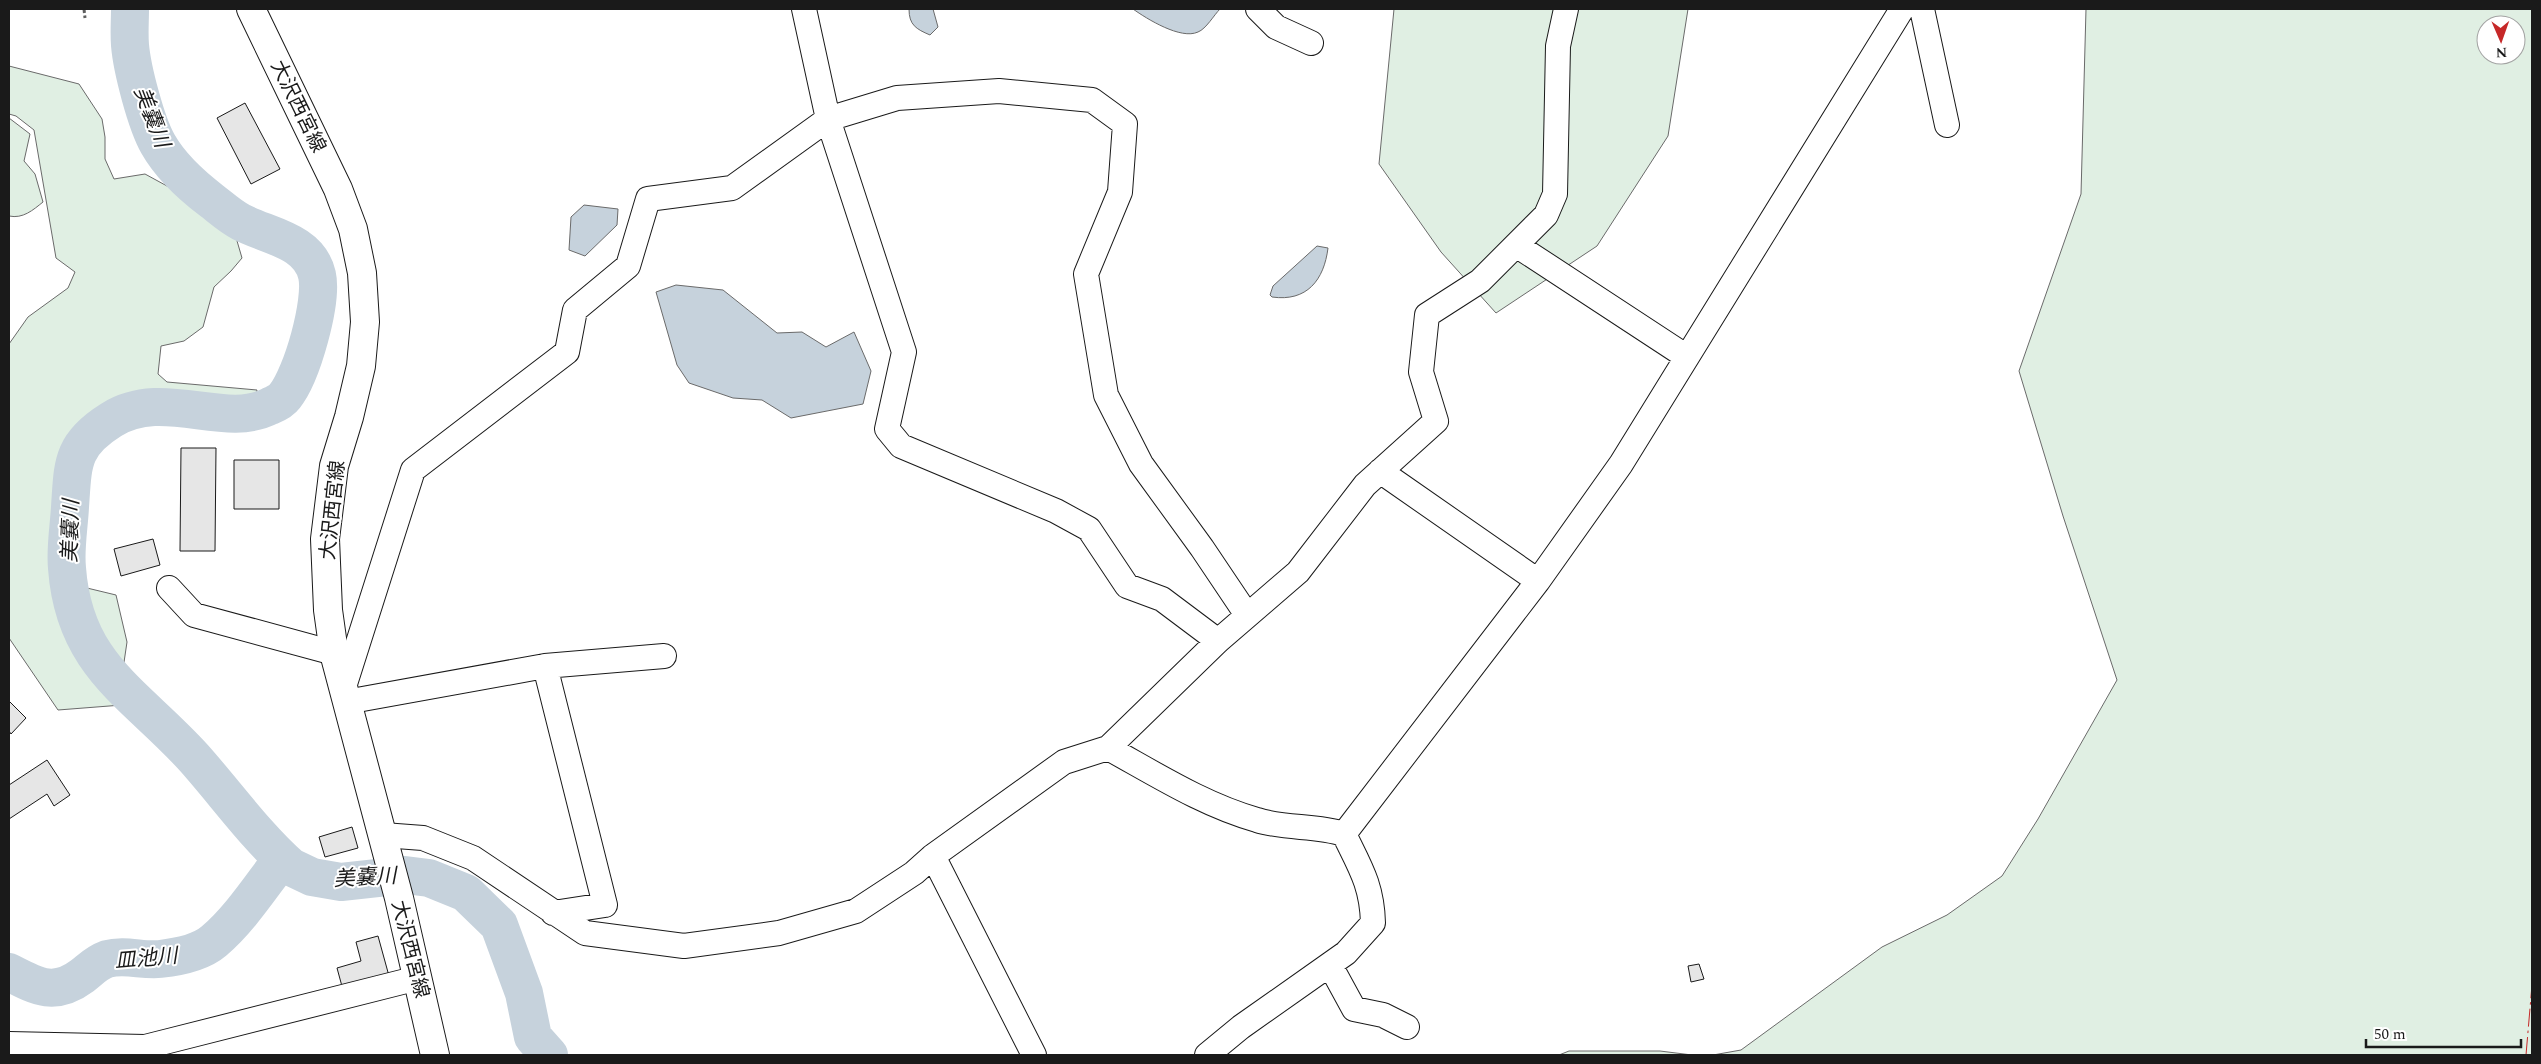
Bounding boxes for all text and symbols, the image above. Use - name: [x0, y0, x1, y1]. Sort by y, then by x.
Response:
- north arrow: [2476, 15, 2526, 65]
- text: N: [2495, 42, 2508, 63]
- street label: 大沢西宮線: [263, 55, 334, 158]
- water label: 美嚢川: [125, 82, 178, 154]
- street label: 大沢西宮線: [313, 459, 353, 561]
- water label: 美嚢川: [54, 497, 88, 563]
- water label: 美嚢川: [333, 860, 399, 896]
- street label: 大沢西宮線: [383, 897, 437, 1001]
- water label: 皿池川: [113, 940, 181, 978]
- scale bar: [2366, 1016, 2521, 1048]
- text: 50 m: [2374, 1023, 2406, 1046]

